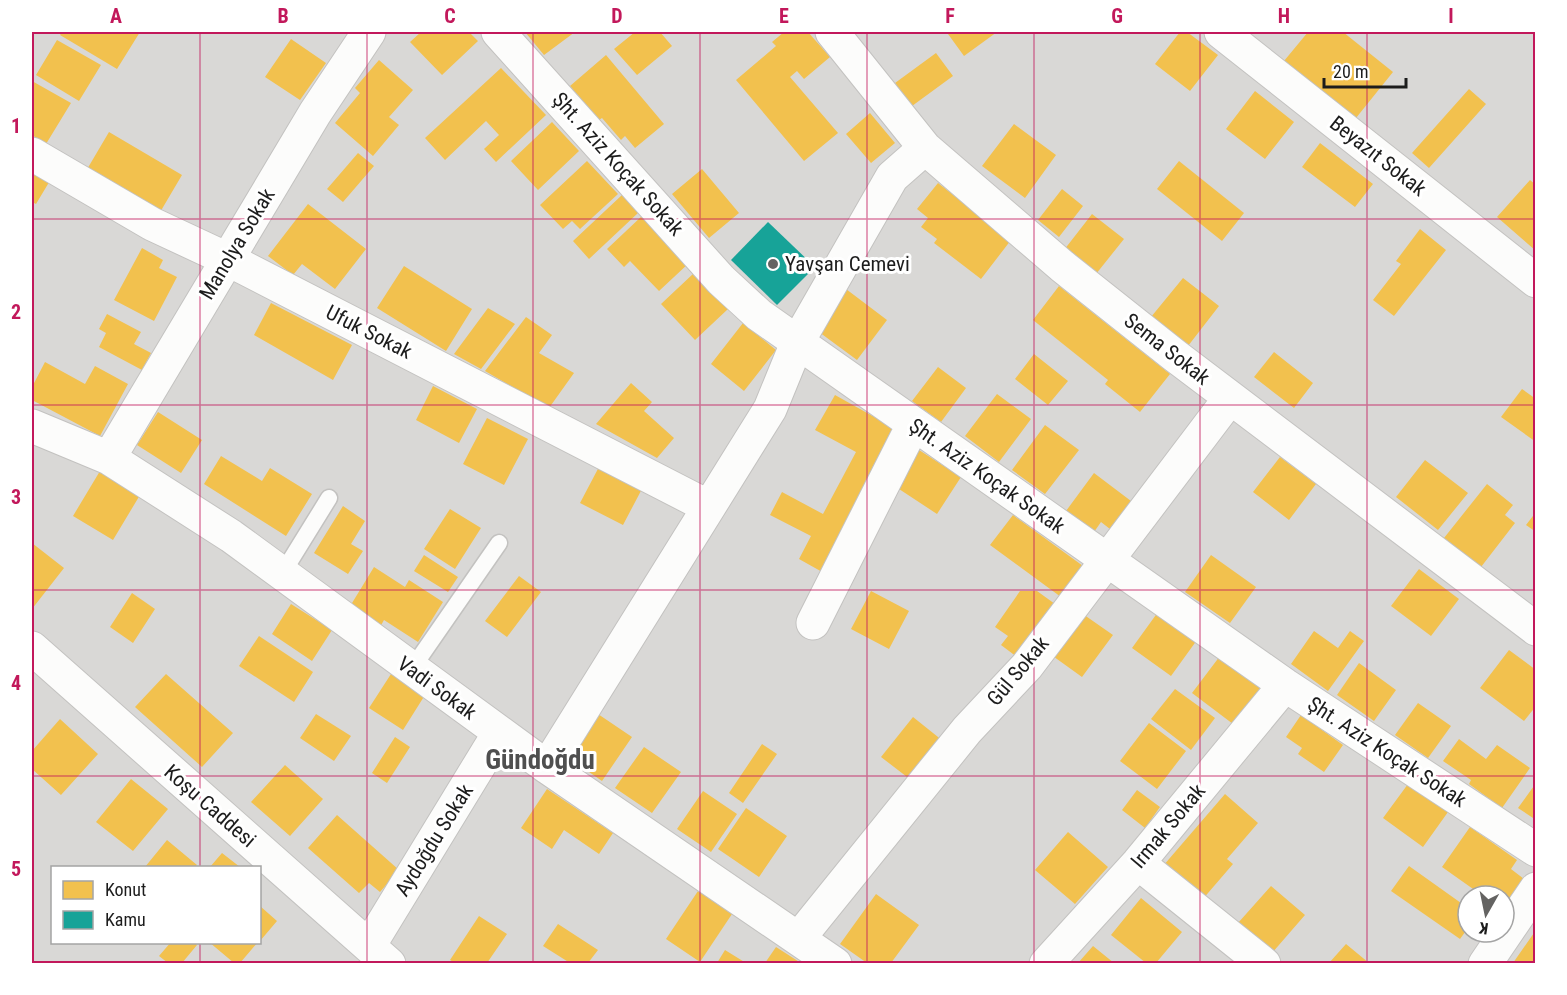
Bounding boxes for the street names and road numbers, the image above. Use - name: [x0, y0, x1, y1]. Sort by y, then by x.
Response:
- street label: Şht. Aziz Koçak Sokak: [547, 88, 689, 241]
- street label: Beyazıt Sokak: [1325, 111, 1431, 201]
- street label: Manolya Sokak: [194, 184, 280, 304]
- street label: Ufuk Sokak: [322, 300, 416, 364]
- street label: Sema Sokak: [1119, 308, 1215, 390]
- street label: Şht. Aziz Koçak Sokak: [905, 413, 1070, 539]
- street label: Gül Sokak: [982, 631, 1054, 710]
- street label: Vadi Sokak: [393, 651, 482, 725]
- street label: Şht. Aziz Koçak Sokak: [1303, 692, 1471, 812]
- street label: Koşu Caddesi: [159, 760, 261, 852]
- street label: Aydoğdu Sokak: [390, 779, 478, 900]
- street label: Irmak Sokak: [1126, 779, 1210, 873]

